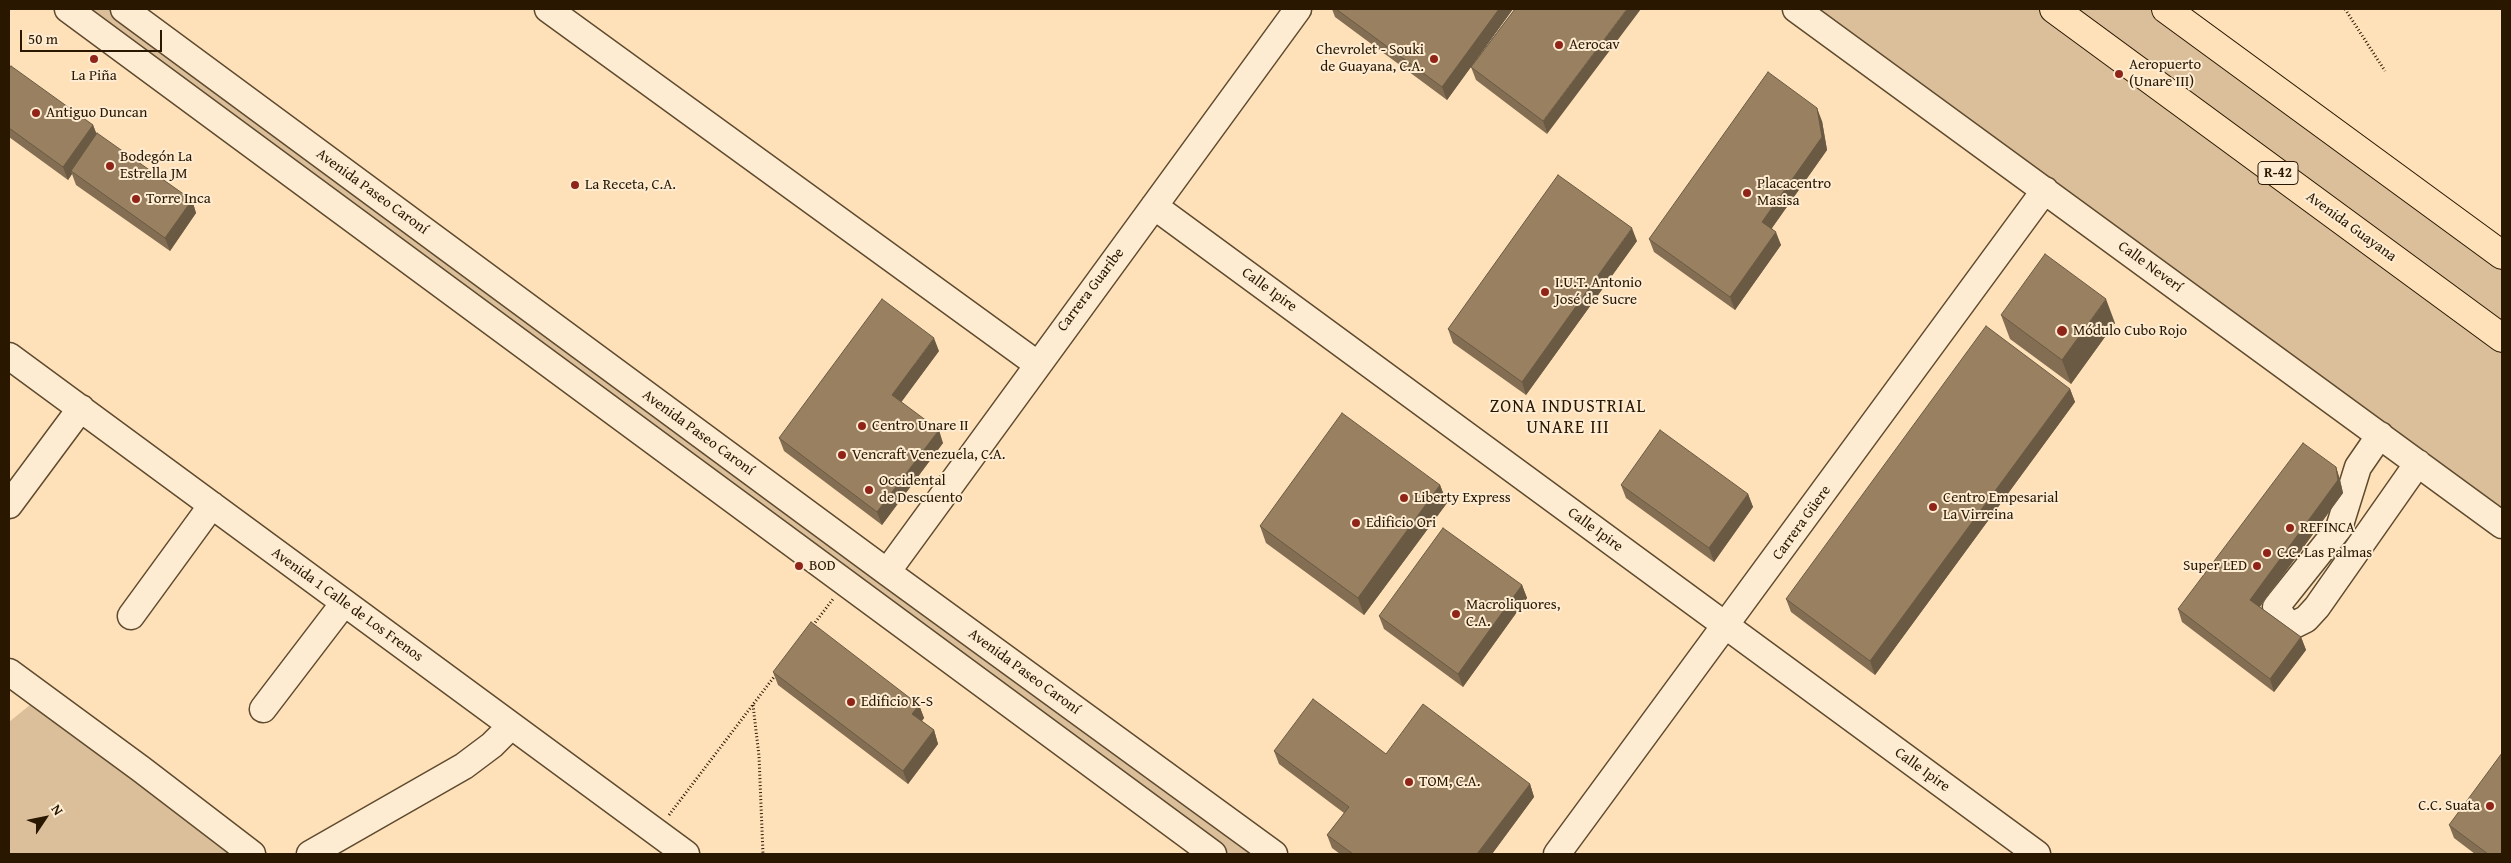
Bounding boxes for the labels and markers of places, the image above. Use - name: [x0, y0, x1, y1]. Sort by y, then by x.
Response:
- place label: Aerocav: [1569, 36, 1620, 54]
- marker: Aerocav: [1553, 39, 1565, 51]
- place label: Chevrolet - Souki de Guayana, C.A.: [1316, 41, 1424, 76]
- marker: La Piña: [88, 53, 100, 65]
- marker: Chevrolet - Souki de Guayana, C.A.: [1428, 53, 1440, 65]
- place label: Aeropuerto (Unare III): [2129, 56, 2201, 91]
- place label: La Piña: [71, 67, 117, 85]
- marker: Aeropuerto (Unare III): [2113, 68, 2125, 80]
- place label: Antiguo Duncan: [46, 104, 147, 122]
- marker: Antiguo Duncan: [30, 107, 42, 119]
- place label: Bodegón La Estrella JM: [120, 148, 192, 183]
- marker: Bodegón La Estrella JM: [104, 160, 116, 172]
- place label: Placacentro Masisa: [1757, 175, 1831, 210]
- place label: La Receta, C.A.: [585, 176, 676, 194]
- marker: La Receta, C.A.: [569, 179, 581, 191]
- marker: Placacentro Masisa: [1741, 187, 1753, 199]
- place label: Torre Inca: [146, 190, 211, 208]
- marker: Torre Inca: [130, 193, 142, 205]
- place label: I.U.T. Antonio José de Sucre: [1555, 274, 1642, 309]
- marker: I.U.T. Antonio José de Sucre: [1539, 286, 1551, 298]
- place label: Módulo Cubo Rojo: [2073, 322, 2187, 340]
- marker: Módulo Cubo Rojo: [2055, 324, 2069, 338]
- place label: Centro Unare II: [872, 417, 969, 435]
- marker: Centro Unare II: [856, 420, 868, 432]
- place label: Vencraft Venezuela, C.A.: [852, 446, 1006, 464]
- marker: Vencraft Venezuela, C.A.: [836, 449, 848, 461]
- place label: Occidental de Descuento: [879, 472, 963, 507]
- marker: Occidental de Descuento: [863, 484, 875, 496]
- place label: Liberty Express: [1414, 489, 1511, 507]
- place label: Centro Empesarial La Virreina: [1943, 489, 2059, 524]
- marker: Liberty Express: [1398, 492, 1410, 504]
- marker: Centro Empesarial La Virreina: [1927, 501, 1939, 513]
- place label: Edificio Ori: [1366, 514, 1436, 532]
- marker: Edificio Ori: [1350, 517, 1362, 529]
- place label: REFINCA: [2300, 519, 2355, 537]
- marker: REFINCA: [2284, 522, 2296, 534]
- place label: C.C. Las Palmas: [2277, 544, 2372, 562]
- marker: C.C. Las Palmas: [2261, 547, 2273, 559]
- place label: BOD: [809, 557, 836, 575]
- place label: Super LED: [2183, 557, 2247, 575]
- marker: BOD: [793, 560, 805, 572]
- marker: Super LED: [2251, 560, 2263, 572]
- place label: Macroliquores, C.A.: [1466, 596, 1560, 631]
- marker: Macroliquores, C.A.: [1450, 608, 1462, 620]
- place label: Edificio K-S: [861, 693, 933, 711]
- marker: Edificio K-S: [845, 696, 857, 708]
- place label: TOM, C.A.: [1419, 773, 1480, 791]
- marker: TOM, C.A.: [1403, 776, 1415, 788]
- place label: C.C. Suata: [2418, 797, 2480, 815]
- marker: C.C. Suata: [2484, 800, 2496, 812]

